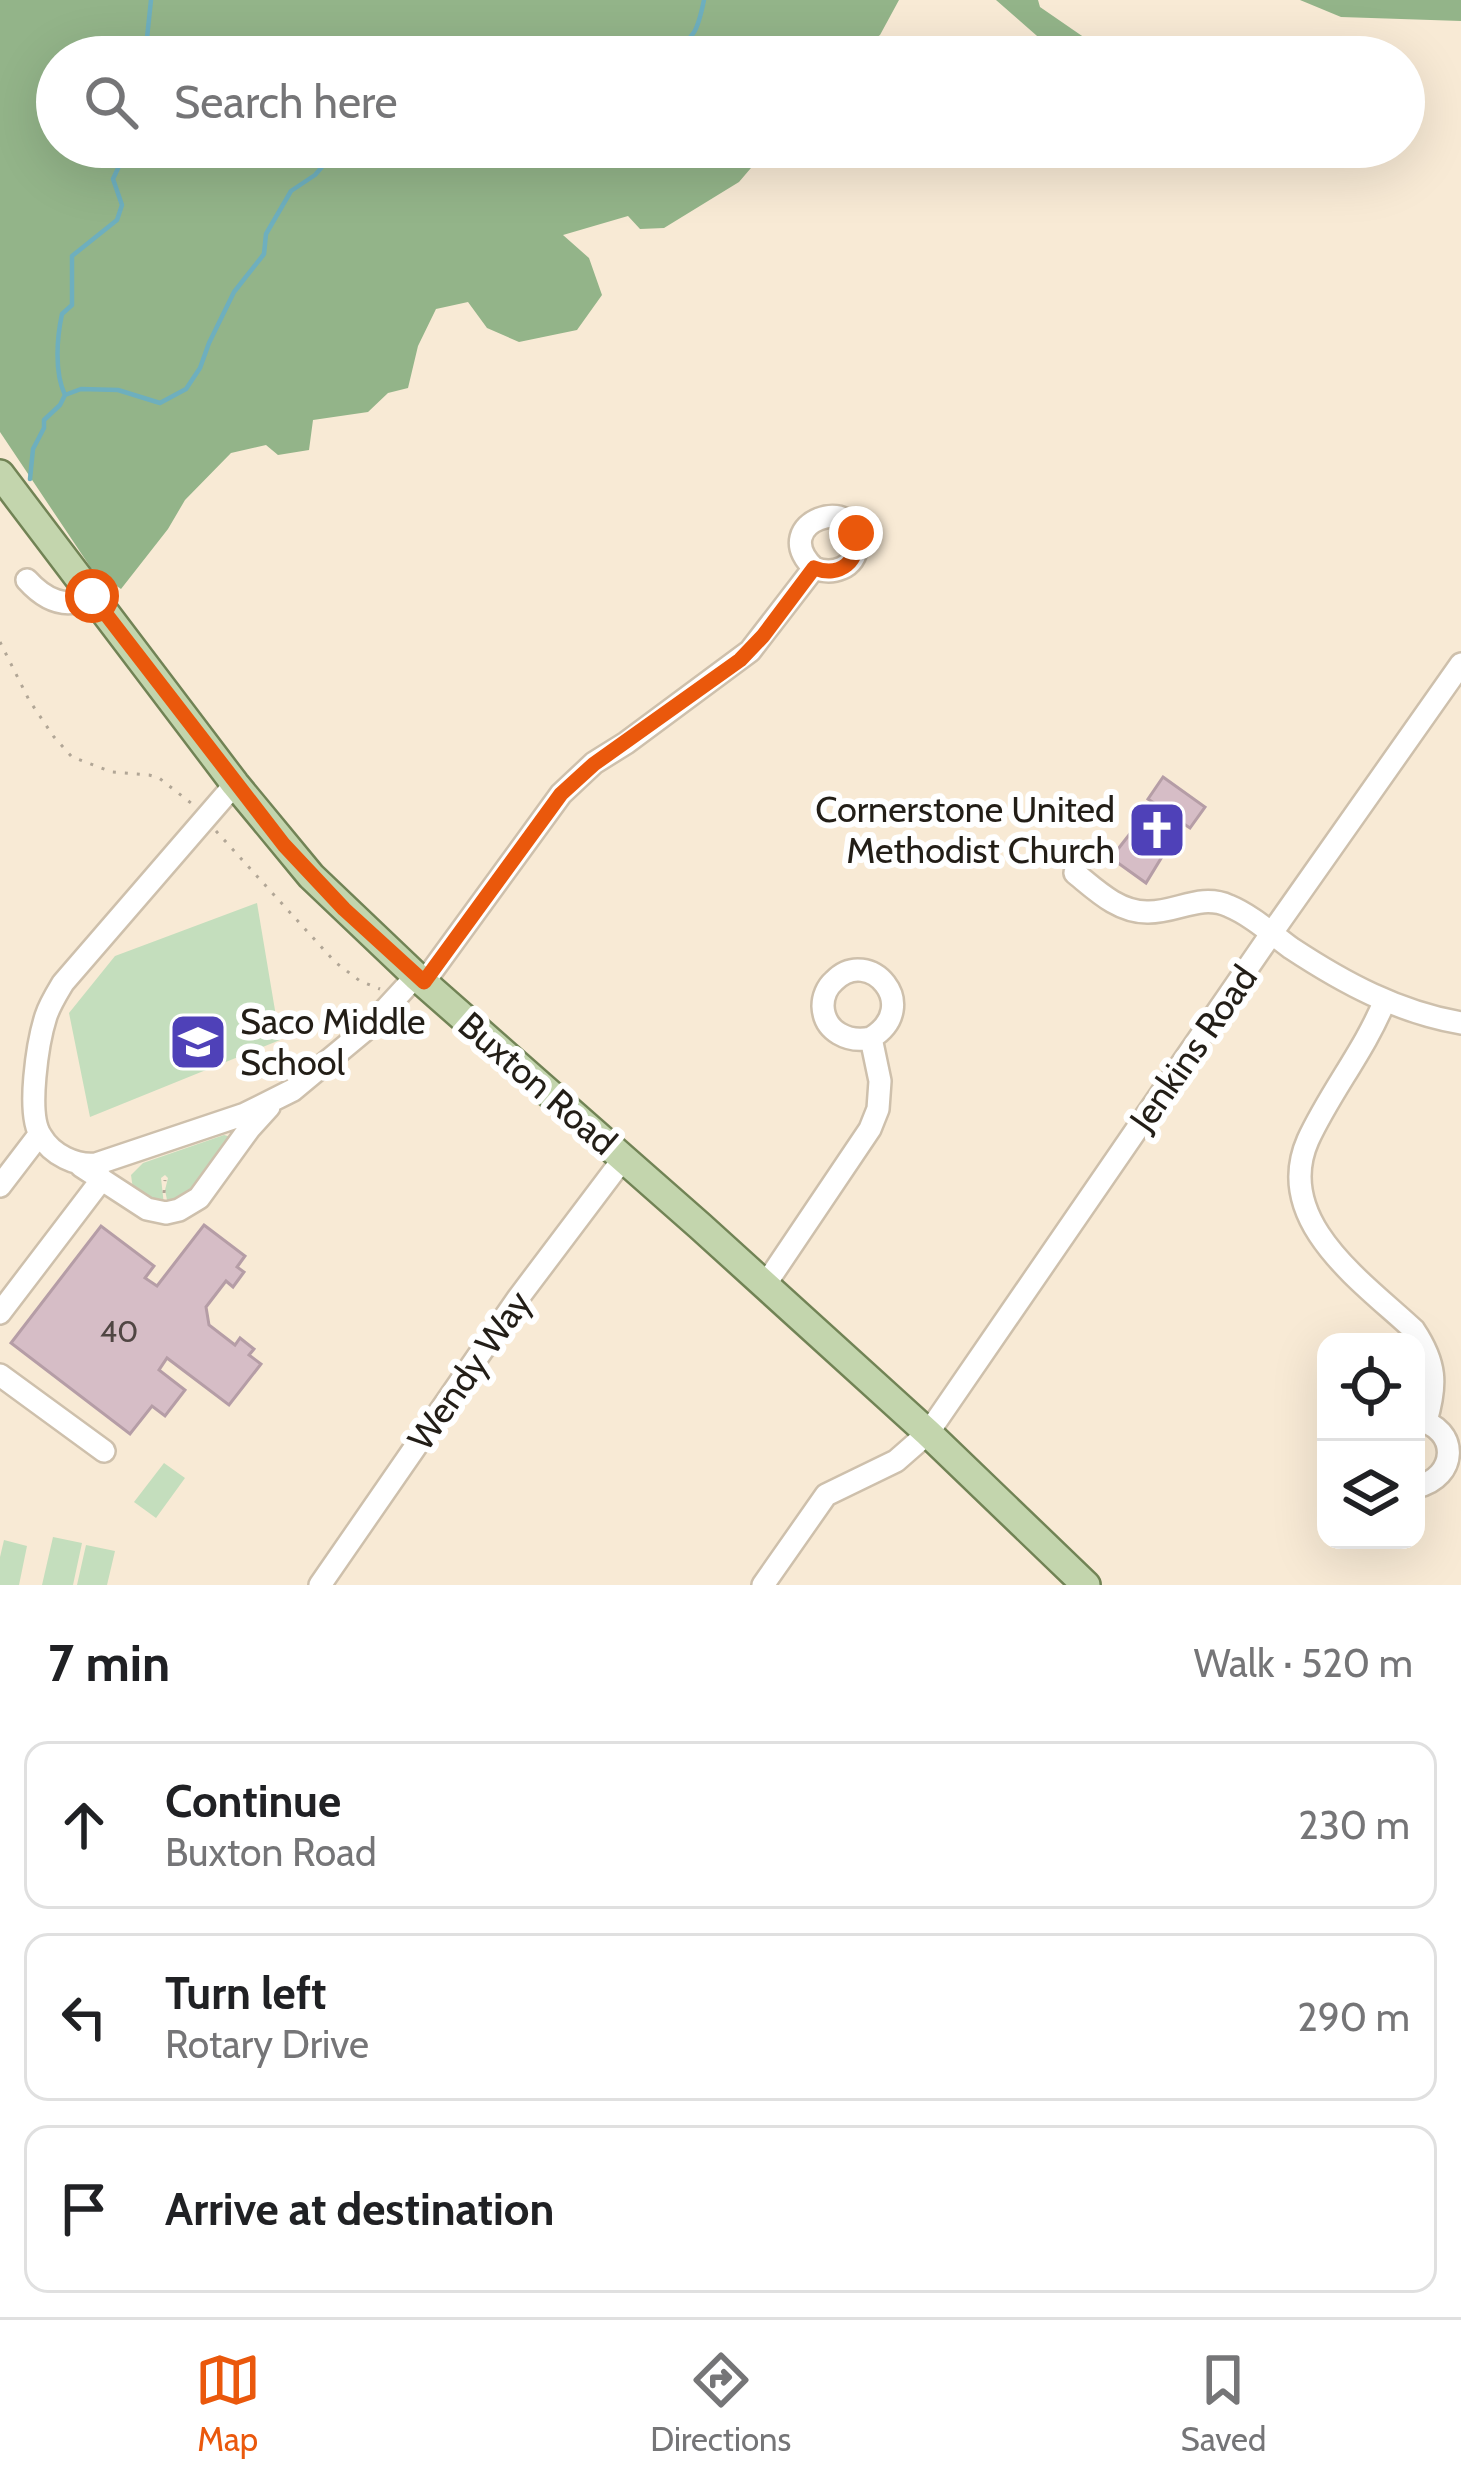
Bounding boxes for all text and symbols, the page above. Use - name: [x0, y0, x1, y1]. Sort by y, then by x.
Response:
- search box: [36, 36, 1425, 168]
- icon: search: [78, 69, 144, 135]
- text: Search here: [174, 75, 398, 129]
- route end: [829, 506, 883, 560]
- route start: [65, 569, 119, 623]
- place label: Cornerstone United Methodist Church: [815, 787, 1115, 872]
- church icon: Cornerstone United Methodist Church: [1126, 799, 1188, 861]
- street label: Jenkins Road: [1119, 957, 1266, 1140]
- place label: Saco Middle School: [240, 999, 426, 1084]
- street label: Buxton Road: [450, 1002, 626, 1164]
- school or university icon: Saco Middle School: [167, 1011, 229, 1073]
- street label: Wendy Way: [398, 1282, 540, 1458]
- house number: 40: [100, 1313, 138, 1350]
- map controls: [1317, 1333, 1425, 1549]
- button: locate: [1317, 1333, 1425, 1441]
- button: layers: [1317, 1441, 1425, 1549]
- text: 7 min: [48, 1632, 170, 1694]
- text: Walk · 520 m: [1194, 1639, 1413, 1687]
- text: Continue: [165, 1774, 341, 1828]
- icon: ahead: [51, 1792, 117, 1858]
- text: 230 m: [1298, 1801, 1410, 1849]
- text: Buxton Road: [165, 1828, 377, 1876]
- text: Turn left: [165, 1966, 327, 2020]
- icon: left: [51, 1984, 117, 2050]
- text: 290 m: [1297, 1993, 1410, 2041]
- text: Rotary Drive: [165, 2020, 369, 2068]
- icon: arrive: [51, 2176, 117, 2242]
- text: Arrive at destination: [165, 2182, 554, 2236]
- tab: Map: [195, 2347, 261, 2459]
- tab: Directions: [650, 2347, 791, 2459]
- tab: Saved: [1181, 2347, 1266, 2459]

